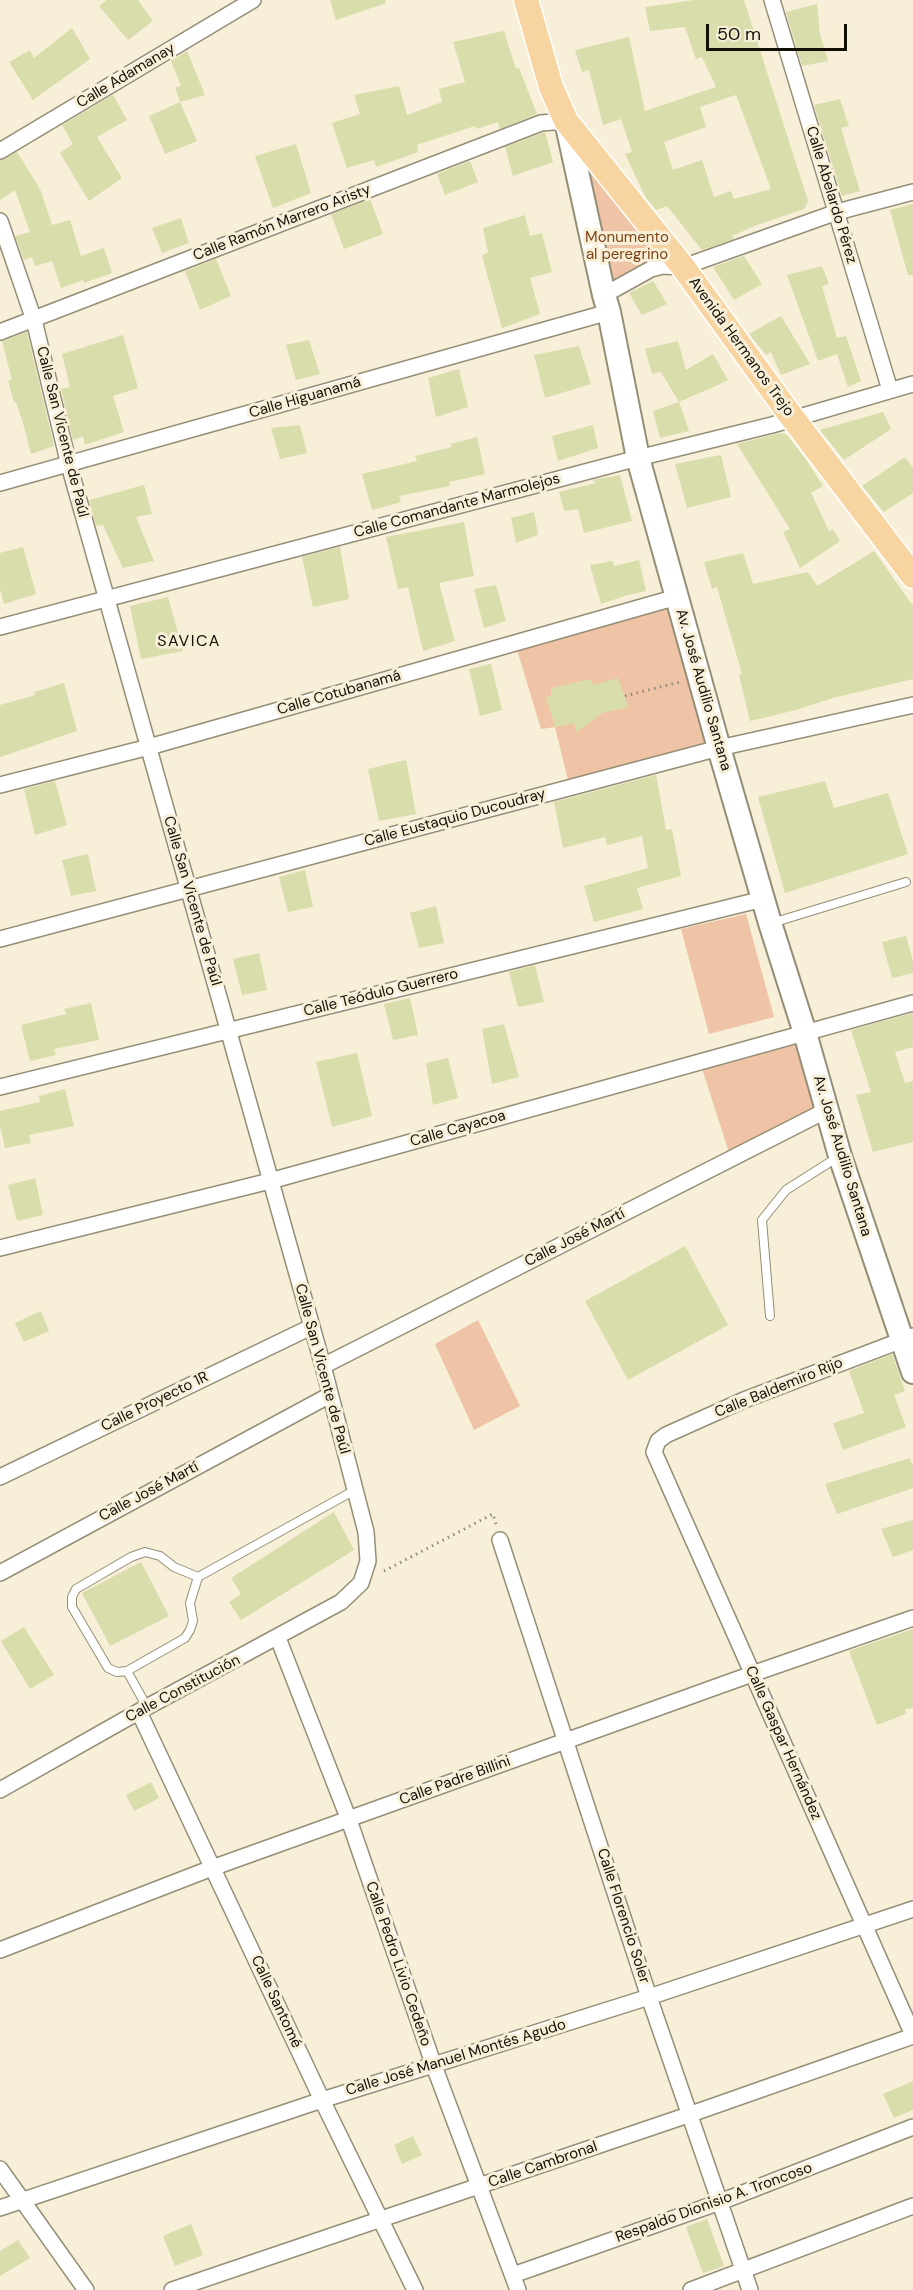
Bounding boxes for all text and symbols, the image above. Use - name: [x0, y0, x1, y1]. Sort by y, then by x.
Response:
- scale bar: [709, 12, 850, 50]
- text: 50 m: [717, 22, 761, 46]
- street label: Calle Adamanay: [74, 40, 178, 112]
- street label: Calle Abelardo Pérez: [802, 124, 860, 266]
- street label: Calle Ramón Marrero Aristy: [191, 181, 373, 265]
- park label: Monumento al peregrino: [585, 229, 669, 264]
- street label: Avenida Hermanos Trejo: [684, 274, 798, 420]
- street label: Calle San Vicente de Paúl: [32, 345, 92, 519]
- street label: Calle Higuanamá: [247, 373, 363, 423]
- street label: Calle Comandante Marmolejos: [352, 470, 562, 542]
- street label: Av. José Audilio Santana: [671, 607, 735, 773]
- district label: SAVICA: [157, 632, 221, 652]
- street label: Calle Cotubanamá: [275, 667, 403, 719]
- street label: Calle Eustaquio Ducoudray: [362, 785, 548, 851]
- street label: Calle San Vicente de Paúl: [159, 814, 225, 988]
- street label: Calle Teódulo Guerrero: [302, 965, 460, 1021]
- street label: Av. José Audilio Santana: [809, 1073, 875, 1239]
- street label: Calle Cayacoa: [408, 1107, 508, 1151]
- street label: Calle José Martí: [522, 1205, 628, 1271]
- street label: Calle San Vicente de Paúl: [291, 1282, 353, 1456]
- street label: Calle Baldemiro Rijo: [712, 1354, 846, 1422]
- street label: Calle Proyecto 1R: [98, 1368, 212, 1436]
- street label: Calle José Martí: [96, 1458, 202, 1526]
- street label: Calle Constitución: [123, 1651, 243, 1727]
- street label: Calle Gaspar Hernández: [741, 1663, 825, 1823]
- street label: Calle Padre Billini: [397, 1753, 513, 1809]
- street label: Calle Florencio Soler: [593, 1846, 653, 1986]
- street label: Calle Pedro Livio Cedeño: [361, 1879, 435, 2049]
- street label: Calle Santomé: [247, 1953, 305, 2051]
- street label: Calle José Manuel Montés Agudo: [344, 2016, 568, 2100]
- street label: Calle Cambronal: [486, 2138, 600, 2192]
- street label: Respaldo Dionisio A. Troncoso: [613, 2159, 815, 2247]

